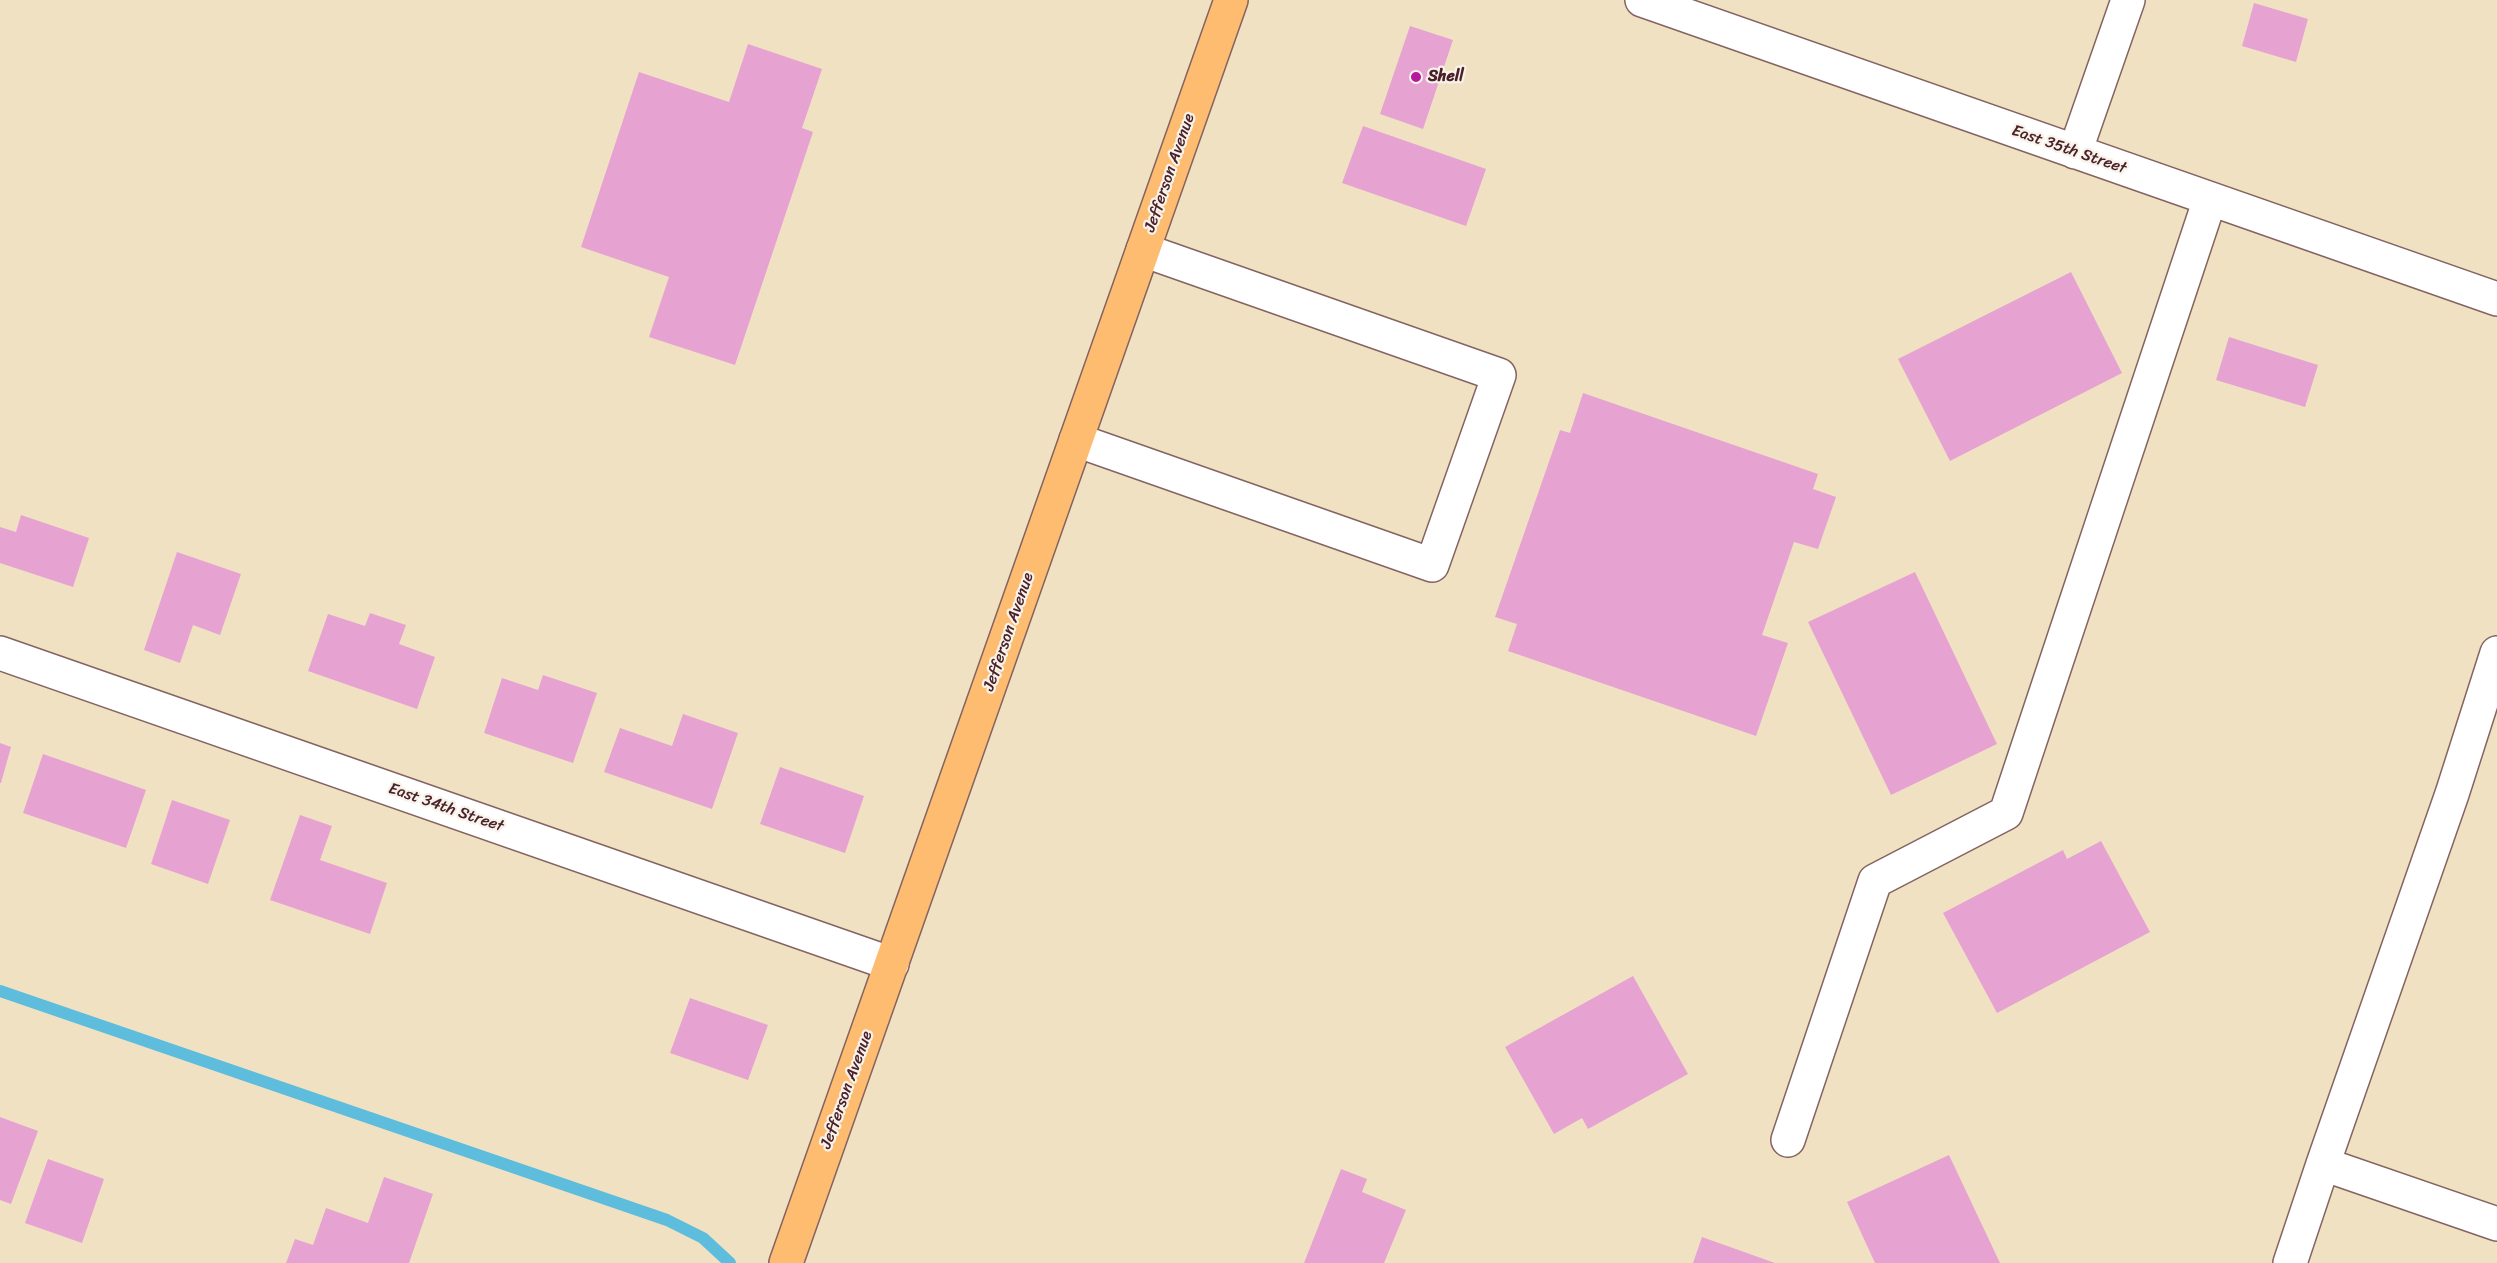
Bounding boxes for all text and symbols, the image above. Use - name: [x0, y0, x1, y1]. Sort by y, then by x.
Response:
- place label: Shell: [1428, 67, 1464, 87]
- marker: Shell: [1409, 70, 1423, 84]
- street label: Jefferson Avenue: [1141, 111, 1199, 235]
- street label: East 35th Street: [2009, 121, 2129, 179]
- street label: Jefferson Avenue: [980, 570, 1038, 694]
- street label: East 34th Street: [386, 779, 506, 837]
- street label: Jefferson Avenue: [817, 1029, 877, 1151]

